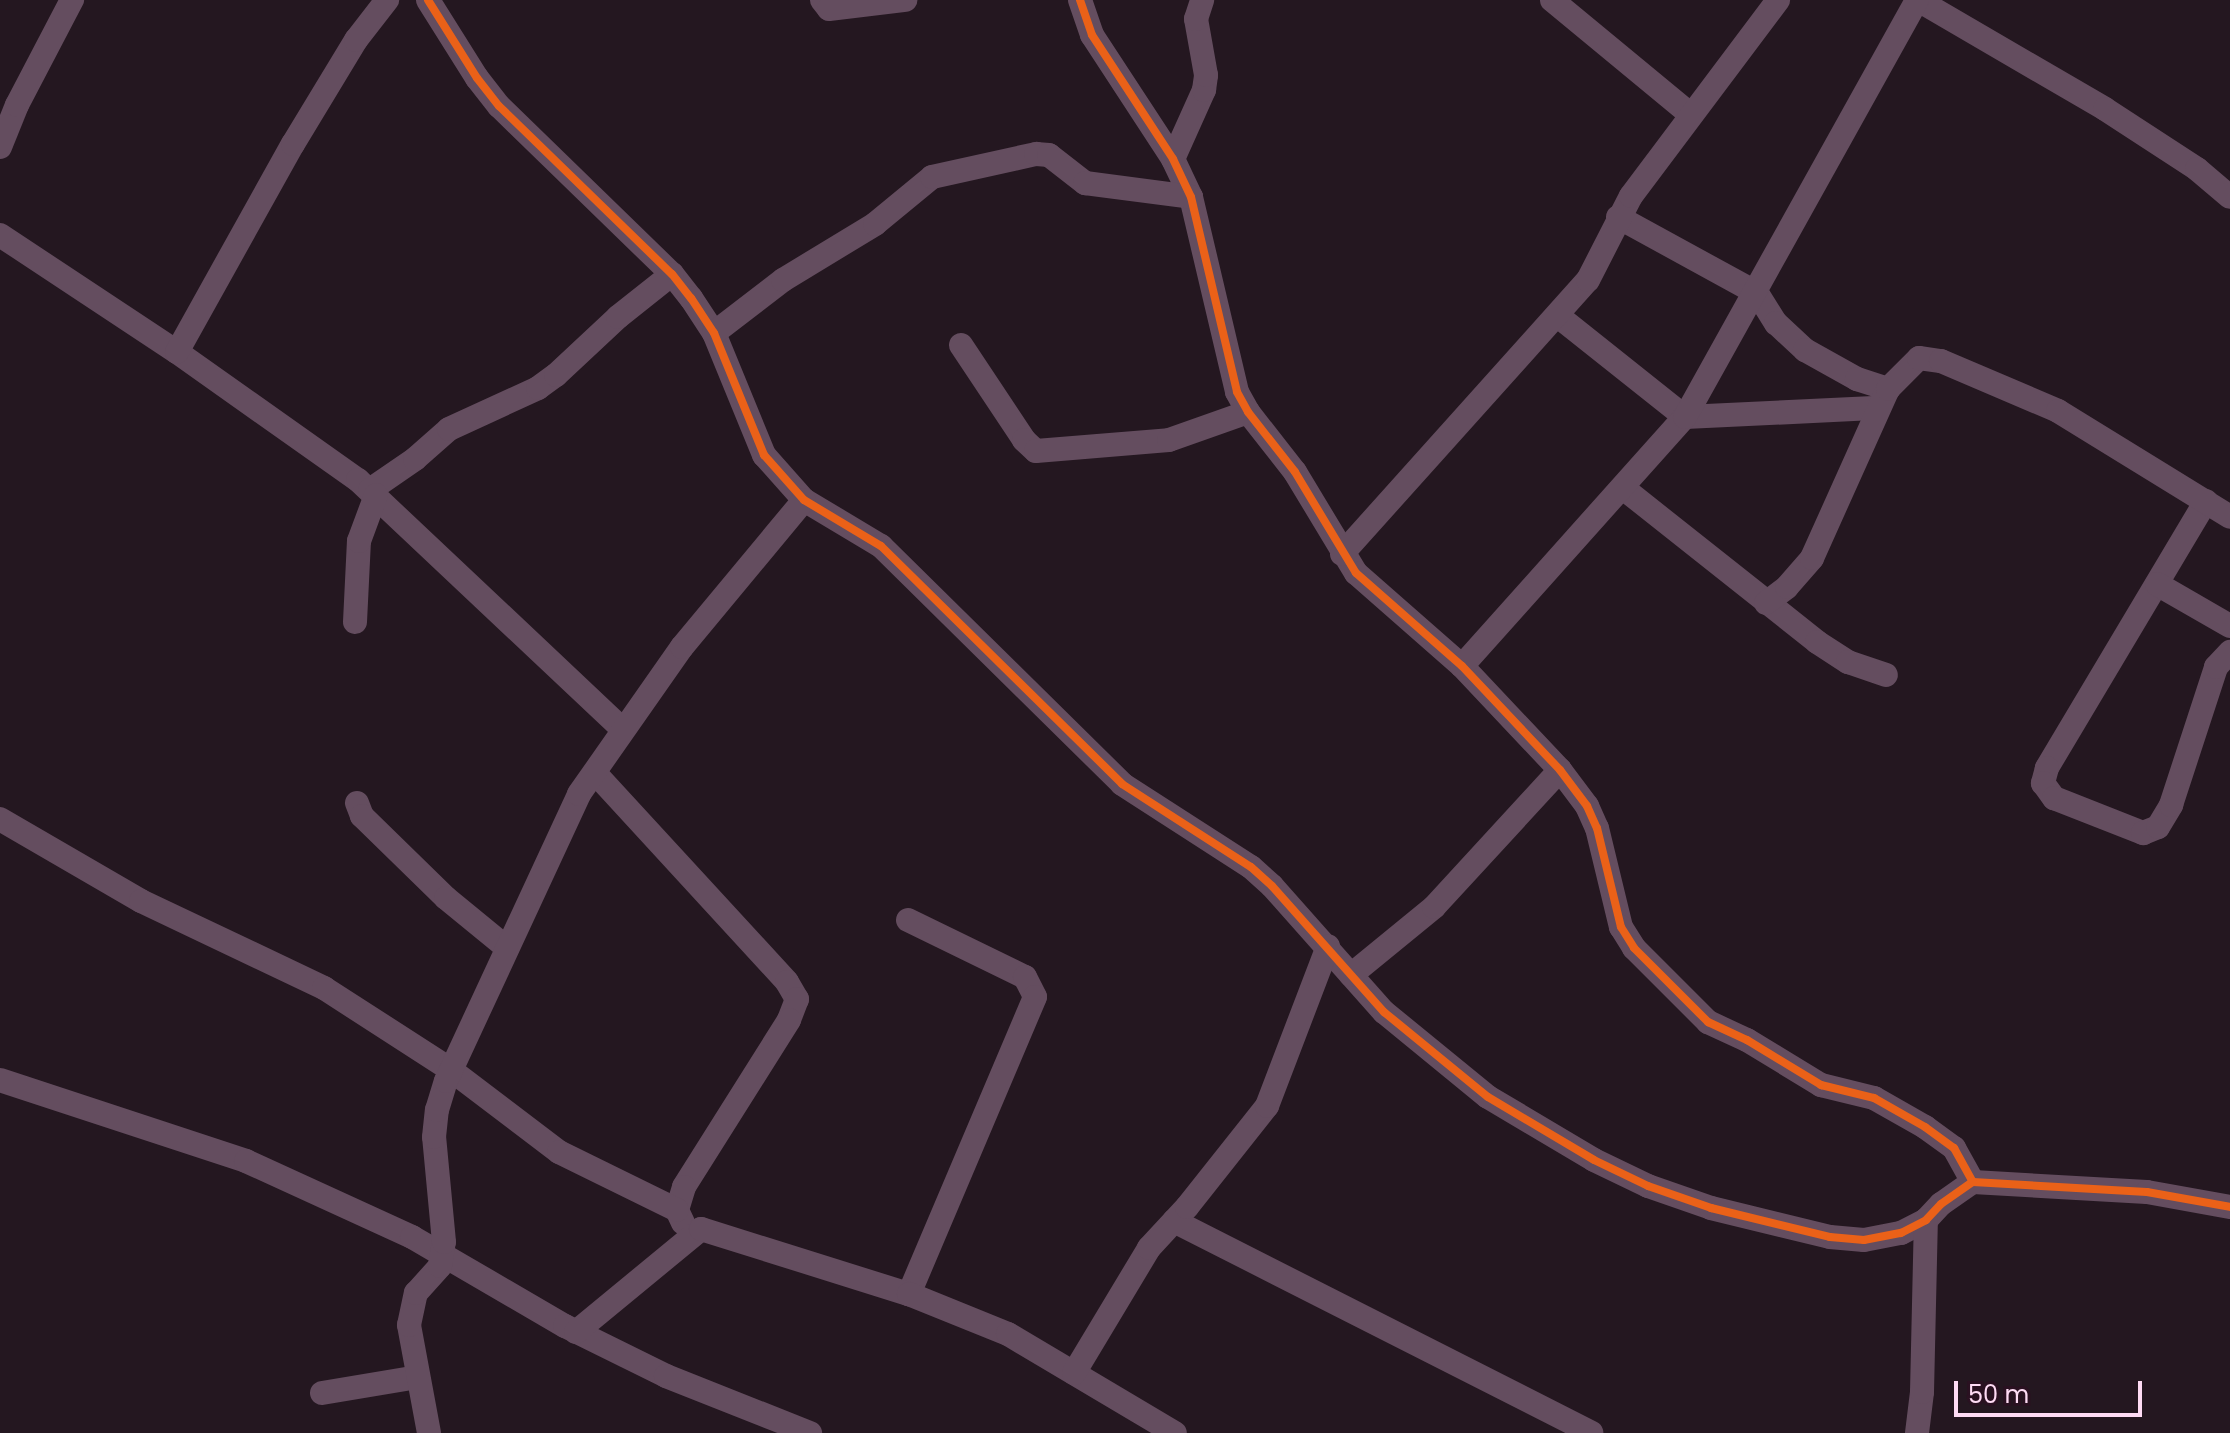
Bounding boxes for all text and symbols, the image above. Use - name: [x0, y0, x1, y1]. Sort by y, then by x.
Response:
- scale bar: [1958, 1365, 2146, 1415]
- text: 50 m: [1968, 1378, 2029, 1411]

